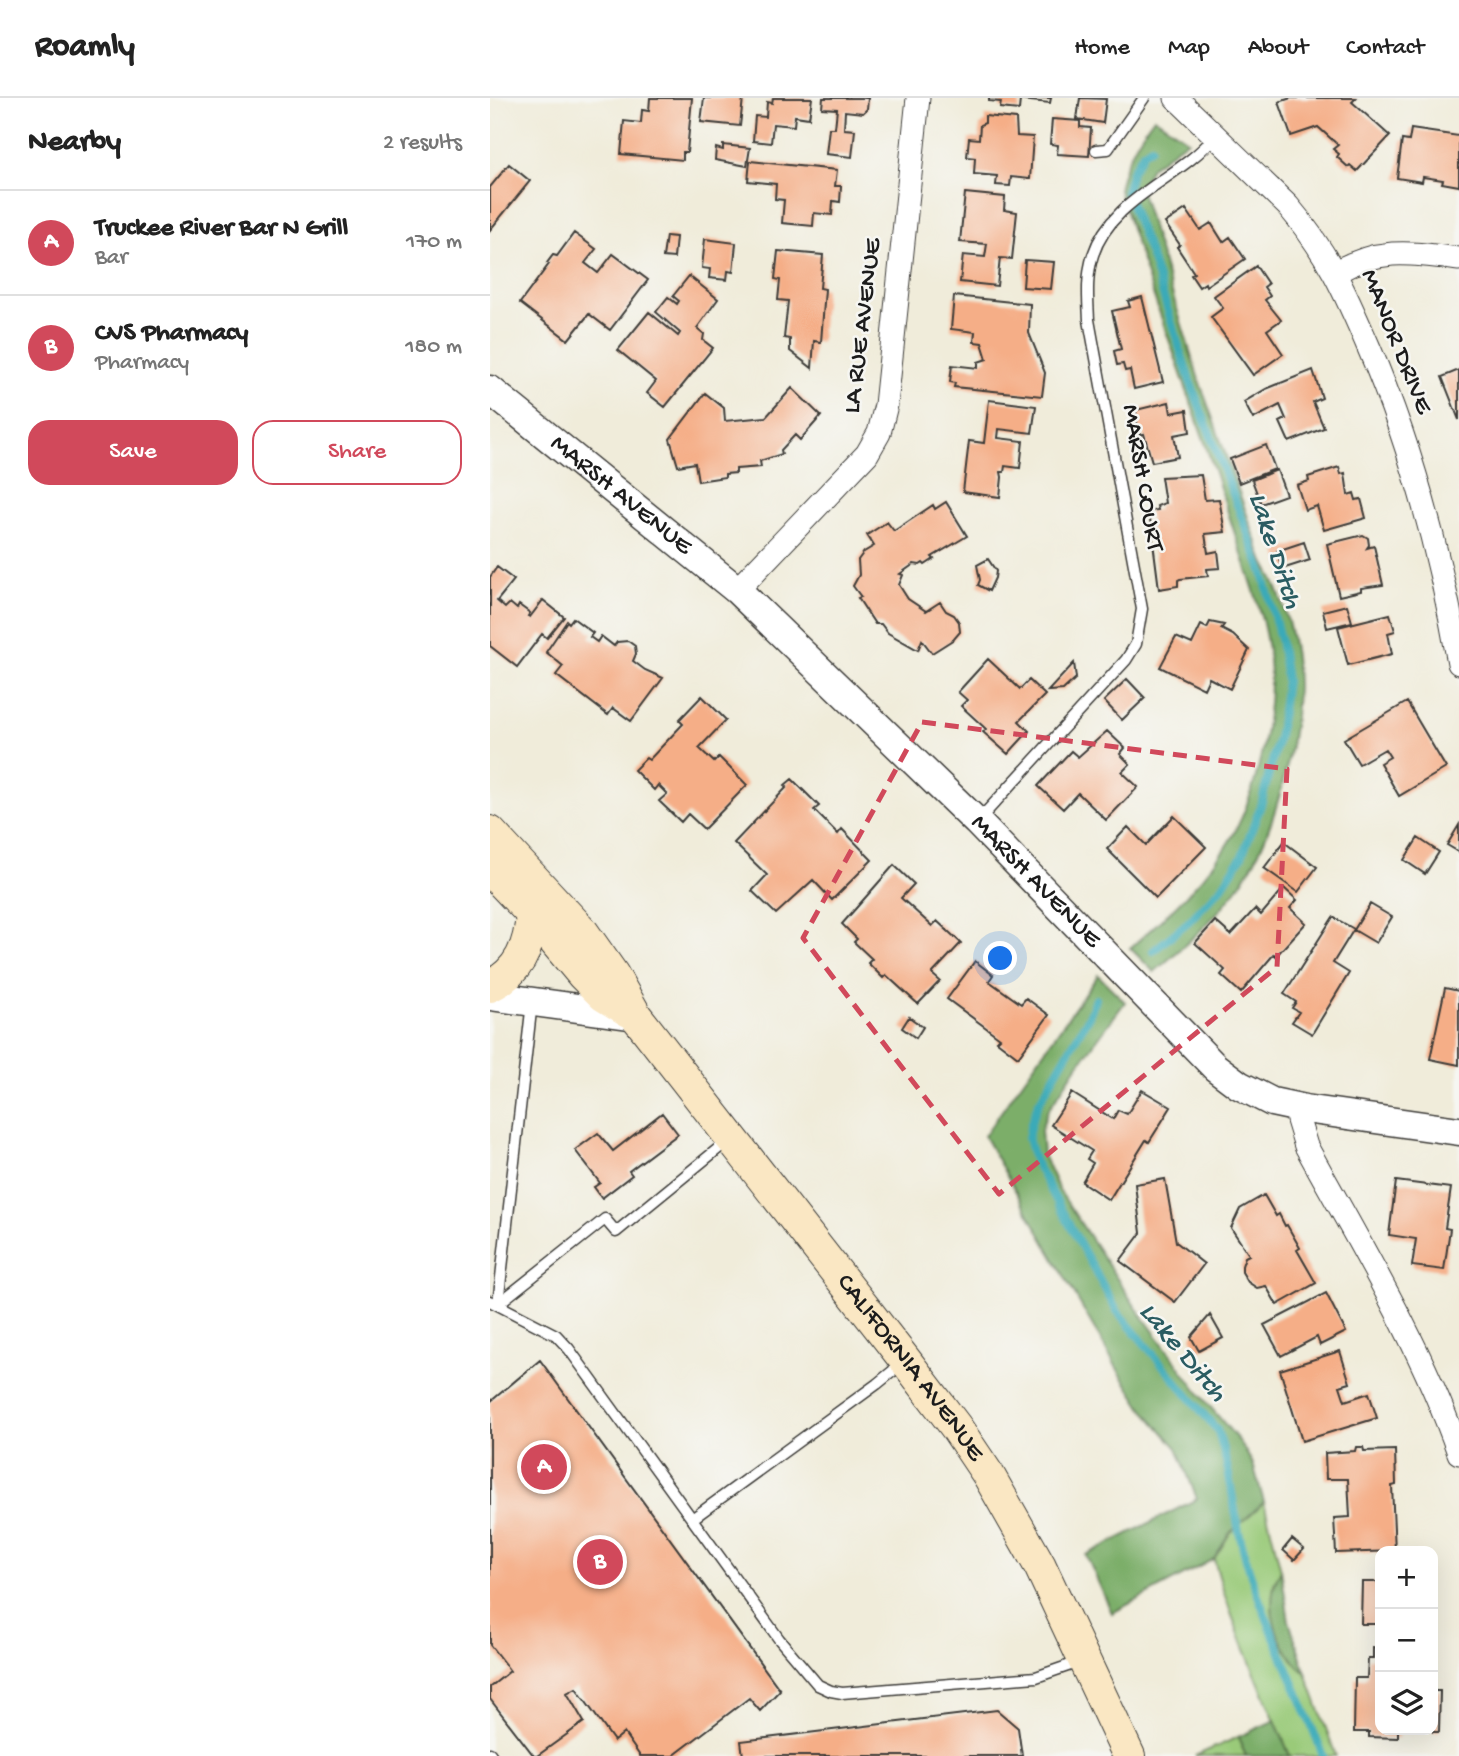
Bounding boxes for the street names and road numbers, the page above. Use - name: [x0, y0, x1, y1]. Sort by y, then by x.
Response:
- street label: LA RUE AVENUE: [838, 236, 890, 415]
- street label: MANOR DRIVE: [1352, 265, 1438, 420]
- street label: MARSH COURT: [1113, 402, 1169, 555]
- street label: MARSH AVENUE: [543, 429, 699, 563]
- street label: MARSH AVENUE: [963, 808, 1107, 956]
- street label: CALIFORNIA AVENUE: [829, 1268, 991, 1468]

